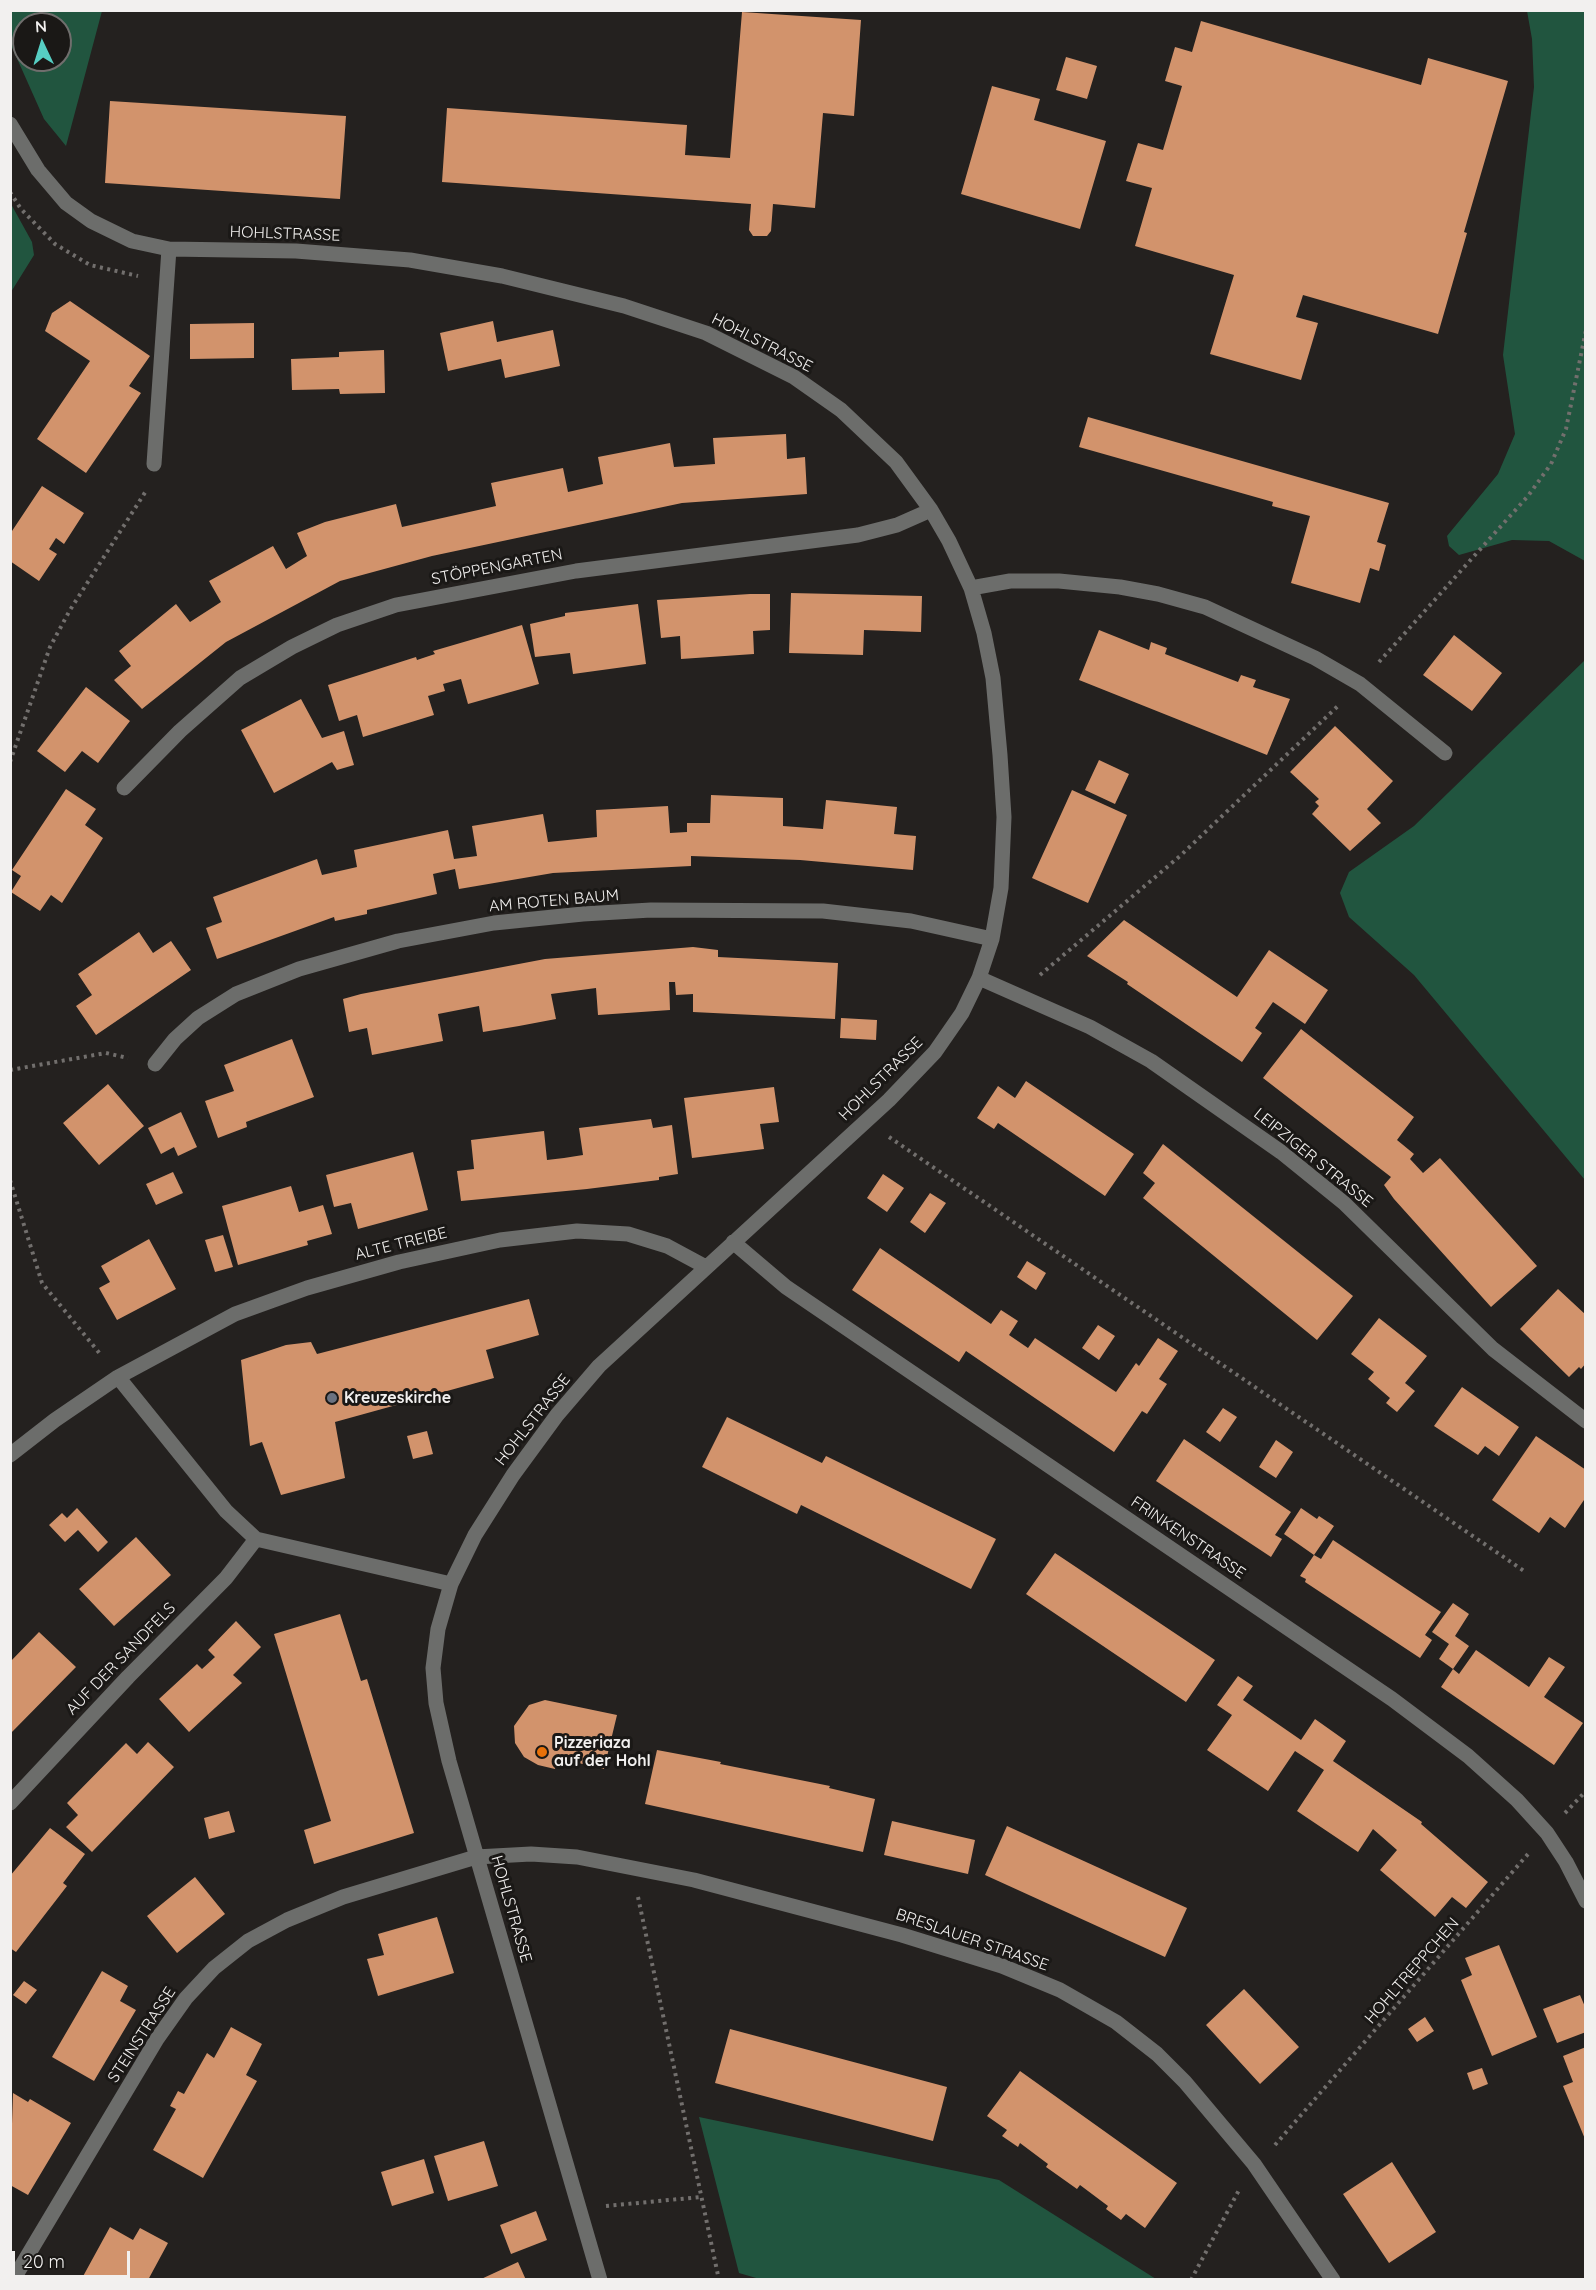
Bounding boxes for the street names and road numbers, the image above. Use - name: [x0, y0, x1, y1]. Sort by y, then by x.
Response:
- street label: HOHLSTRASSE: [229, 222, 341, 246]
- street label: HOHLSTRASSE: [708, 309, 816, 377]
- street label: STÖPPENGARTEN: [430, 545, 564, 589]
- street label: AM ROTEN BAUM: [488, 886, 620, 916]
- street label: HOHLSTRASSE: [835, 1033, 927, 1125]
- street label: LEIPZIGER STRASSE: [1250, 1104, 1376, 1212]
- street label: ALTE TREIBE: [353, 1223, 449, 1265]
- street label: HOHLSTRASSE: [491, 1371, 575, 1469]
- street label: FRINKENSTRASSE: [1127, 1493, 1249, 1583]
- street label: AUF DER SANDFELS: [62, 1599, 180, 1719]
- street label: HOHLSTRASSE: [487, 1853, 535, 1965]
- street label: BRESLAUER STRASSE: [893, 1905, 1051, 1975]
- street label: HOHLTREPPCHEN: [1361, 1914, 1463, 2028]
- street label: STEINSTRASSE: [104, 1984, 180, 2086]

